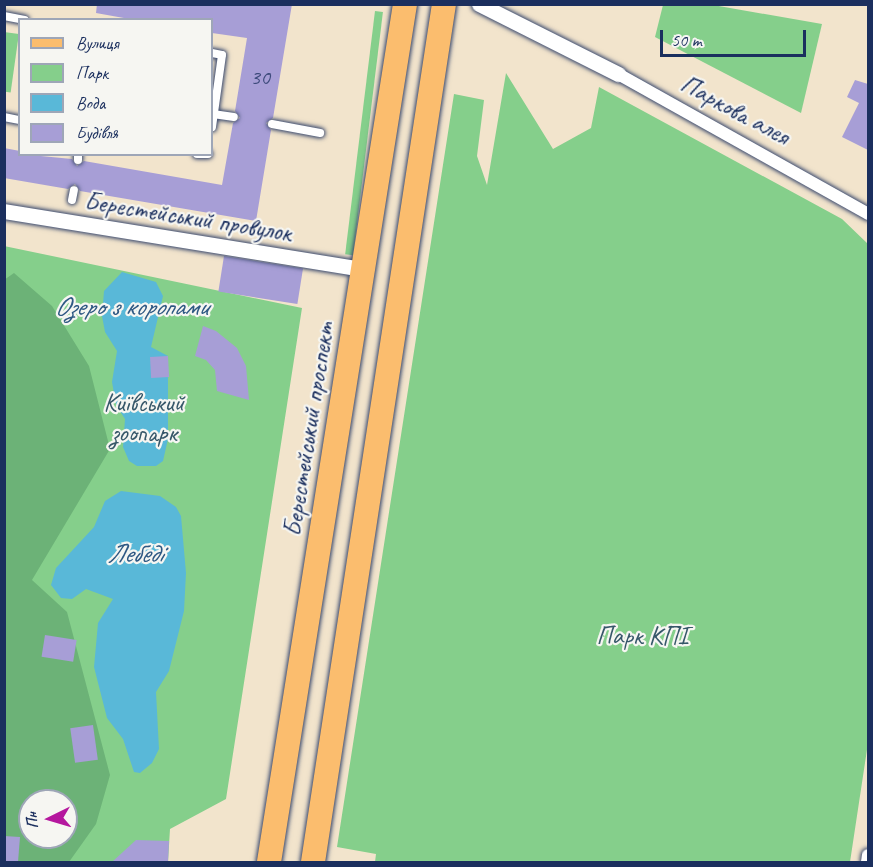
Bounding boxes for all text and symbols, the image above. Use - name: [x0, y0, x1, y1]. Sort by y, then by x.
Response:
- legend: [18, 18, 213, 156]
- scale bar: [663, 18, 808, 56]
- text: 50 m: [671, 29, 702, 51]
- text: Вулиця: [76, 32, 119, 54]
- text: Парк: [76, 62, 108, 84]
- house number: 30: [250, 65, 270, 91]
- street label: Паркова алея: [675, 68, 795, 152]
- text: Вода: [76, 92, 105, 114]
- text: Будівля: [76, 122, 118, 144]
- street label: Берестейський провулок: [82, 185, 294, 249]
- water label: Озеро з коропами: [55, 291, 207, 323]
- street label: Берестейський проспект: [277, 319, 341, 539]
- park label: Київський зоопарк: [104, 387, 184, 448]
- water label: Лебеді: [107, 538, 163, 570]
- park label: Парк КПІ: [596, 620, 688, 652]
- north arrow: [18, 789, 78, 849]
- text: Пн: [21, 811, 43, 830]

